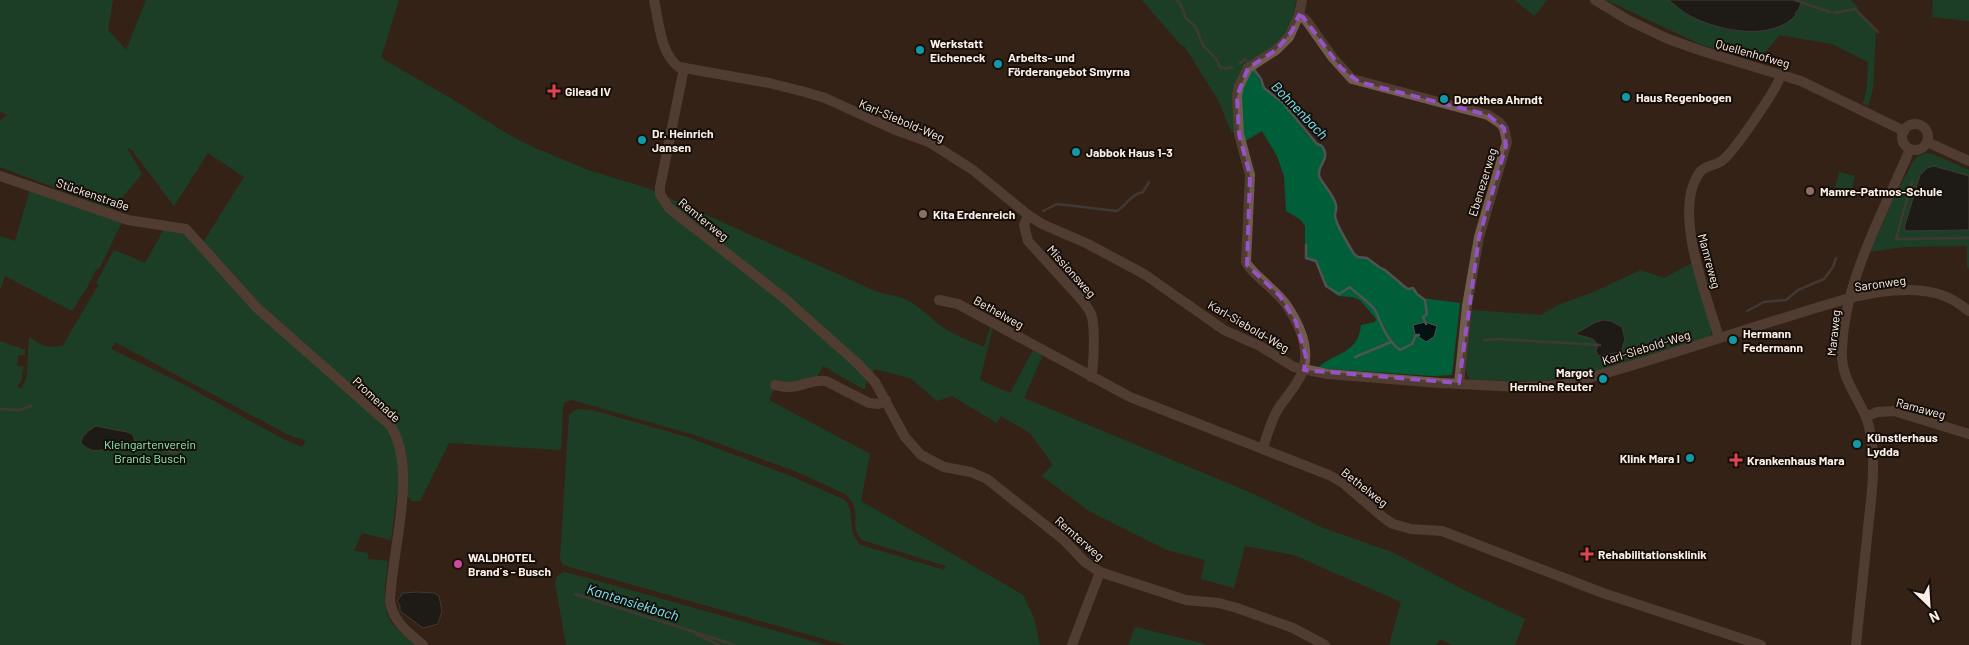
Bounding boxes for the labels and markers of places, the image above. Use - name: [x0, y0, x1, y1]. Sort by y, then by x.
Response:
- place label: Werkstatt Eicheneck: [930, 36, 986, 64]
- marker: Werkstatt Eicheneck: [914, 44, 926, 56]
- place label: Arbeits- und Förderangebot Smyrna: [1008, 50, 1130, 78]
- marker: Arbeits- und Förderangebot Smyrna: [992, 58, 1004, 70]
- marker: Gilead IV: [547, 84, 561, 98]
- place label: Gilead IV: [565, 84, 612, 98]
- place label: Haus Regenbogen: [1636, 90, 1732, 104]
- marker: Haus Regenbogen: [1620, 91, 1632, 103]
- place label: Dorothea Ahrndt: [1454, 92, 1543, 106]
- marker: Dorothea Ahrndt: [1438, 93, 1450, 105]
- place label: Dr. Heinrich Jansen: [652, 126, 714, 154]
- marker: Dr. Heinrich Jansen: [636, 134, 648, 146]
- place label: Jabbok Haus 1-3: [1086, 145, 1173, 159]
- marker: Jabbok Haus 1-3: [1070, 146, 1082, 158]
- place label: Mamre-Patmos-Schule: [1820, 184, 1943, 198]
- marker: Mamre-Patmos-Schule: [1804, 185, 1816, 197]
- place label: Kita Erdenreich: [933, 207, 1015, 221]
- marker: Kita Erdenreich: [917, 208, 929, 220]
- place label: Hermann Federmann: [1743, 326, 1803, 354]
- marker: Hermann Federmann: [1727, 334, 1739, 346]
- place label: Margot Hermine Reuter: [1510, 365, 1593, 393]
- marker: Margot Hermine Reuter: [1597, 373, 1609, 385]
- place label: Künstlerhaus Lydda: [1867, 430, 1938, 458]
- marker: Künstlerhaus Lydda: [1851, 438, 1863, 450]
- place label: Klink Mara I: [1620, 451, 1680, 465]
- marker: Klink Mara I: [1684, 452, 1696, 464]
- marker: Krankenhaus Mara: [1729, 453, 1743, 467]
- place label: Krankenhaus Mara: [1747, 453, 1845, 467]
- marker: Rehabilitationsklinik: [1580, 547, 1594, 561]
- place label: Rehabilitationsklinik: [1598, 547, 1707, 561]
- place label: WALDHOTEL Brand´s - Busch: [468, 550, 551, 578]
- marker: WALDHOTEL Brand´s - Busch: [452, 558, 464, 570]

